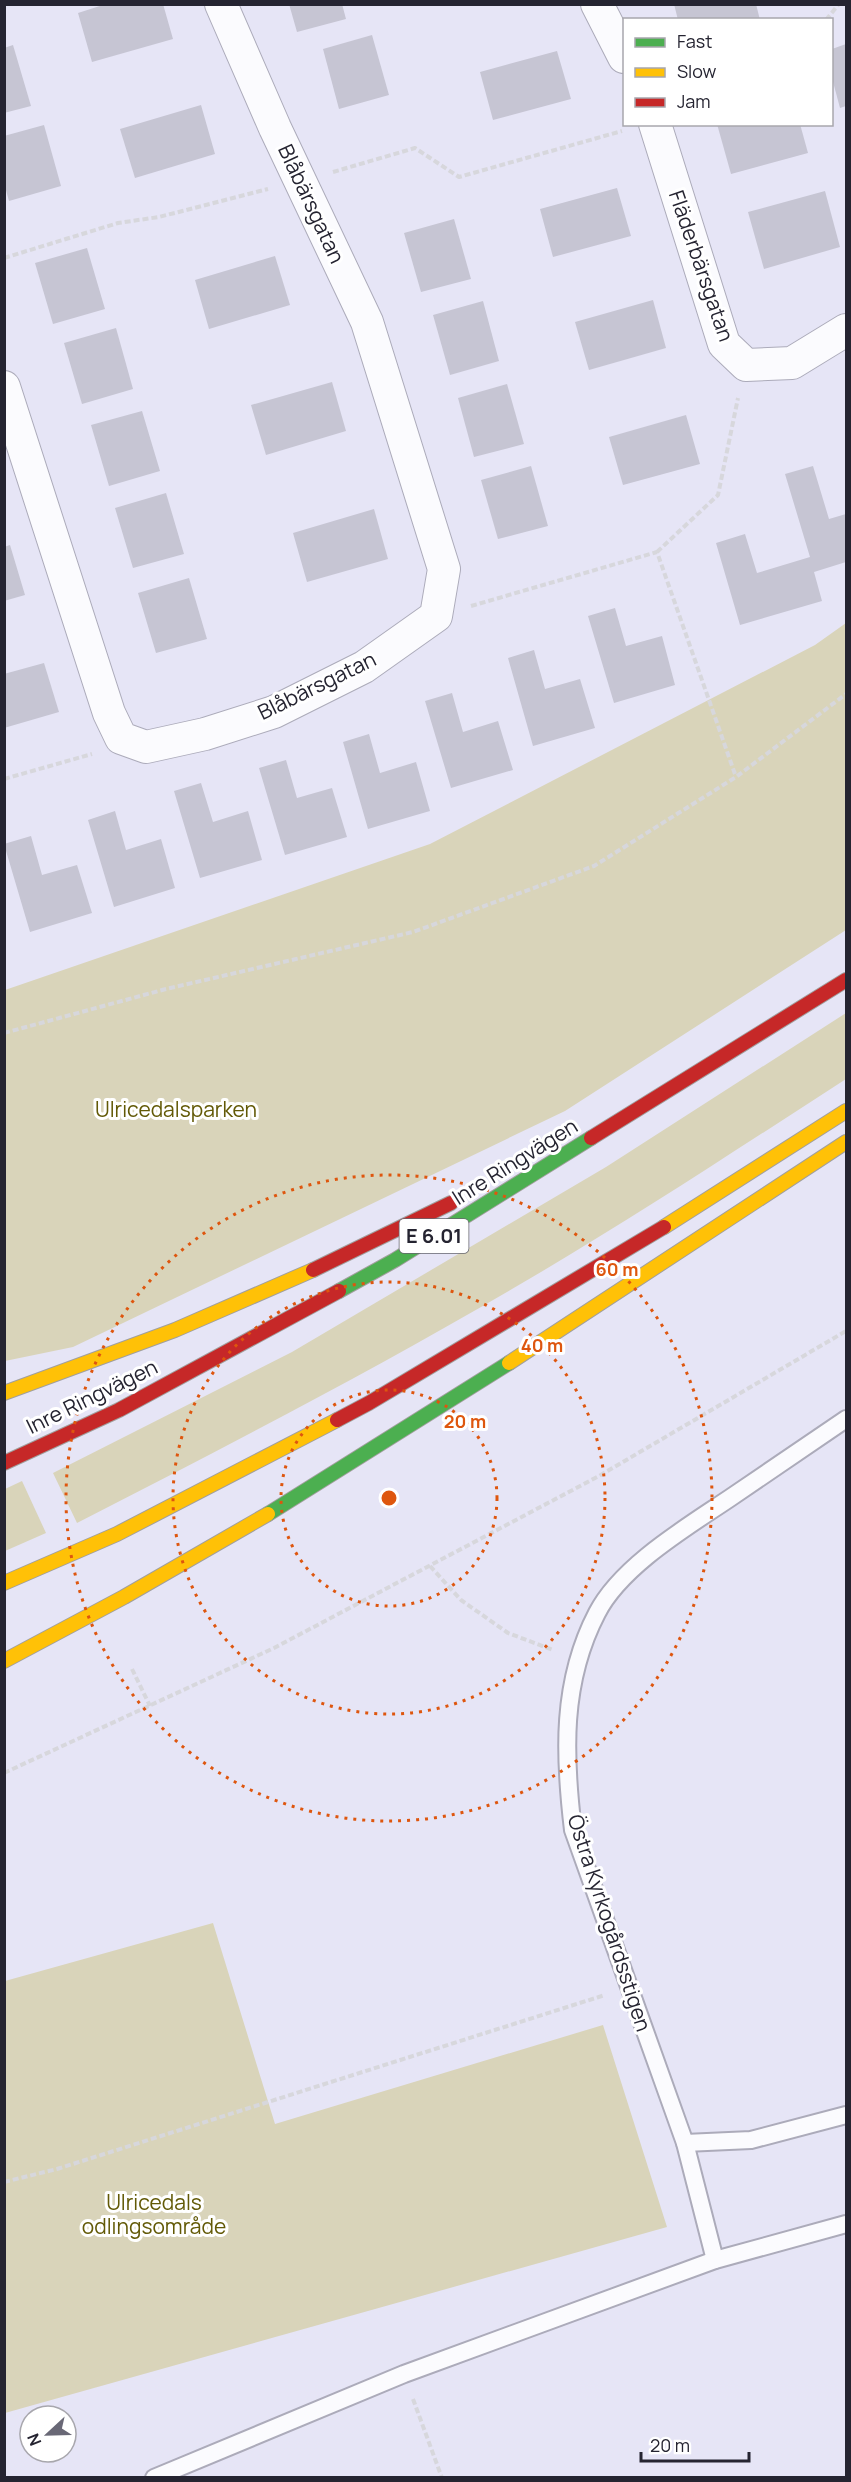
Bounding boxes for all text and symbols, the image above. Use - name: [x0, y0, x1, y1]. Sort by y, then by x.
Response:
- legend: [623, 18, 833, 126]
- text: Fast: [677, 29, 712, 53]
- text: Slow: [677, 59, 717, 83]
- text: Jam: [677, 89, 711, 113]
- street label: Blåbärsgatan: [272, 139, 352, 268]
- street label: Fläderbärsgatan: [663, 186, 741, 345]
- street label: Blåbärsgatan: [253, 644, 380, 726]
- park label: Ulricedalsparken: [95, 1095, 257, 1123]
- street label: Inre Ringvägen: [446, 1111, 582, 1211]
- road number: E 6.01: [400, 1219, 468, 1253]
- text: 60 m: [596, 1257, 638, 1281]
- text: 40 m: [521, 1333, 563, 1357]
- street label: Inre Ringvägen: [21, 1352, 162, 1440]
- text: 20 m: [444, 1409, 486, 1433]
- centre of rings: [379, 1488, 399, 1508]
- street label: Östra Kyrkogårdsstigen: [562, 1811, 658, 2035]
- park label: Ulricedals odlingsområde: [82, 2188, 226, 2240]
- north arrow: [18, 2404, 78, 2464]
- scale bar: [641, 2425, 749, 2463]
- text: N: [22, 2430, 46, 2449]
- text: 20 m: [650, 2433, 690, 2457]

